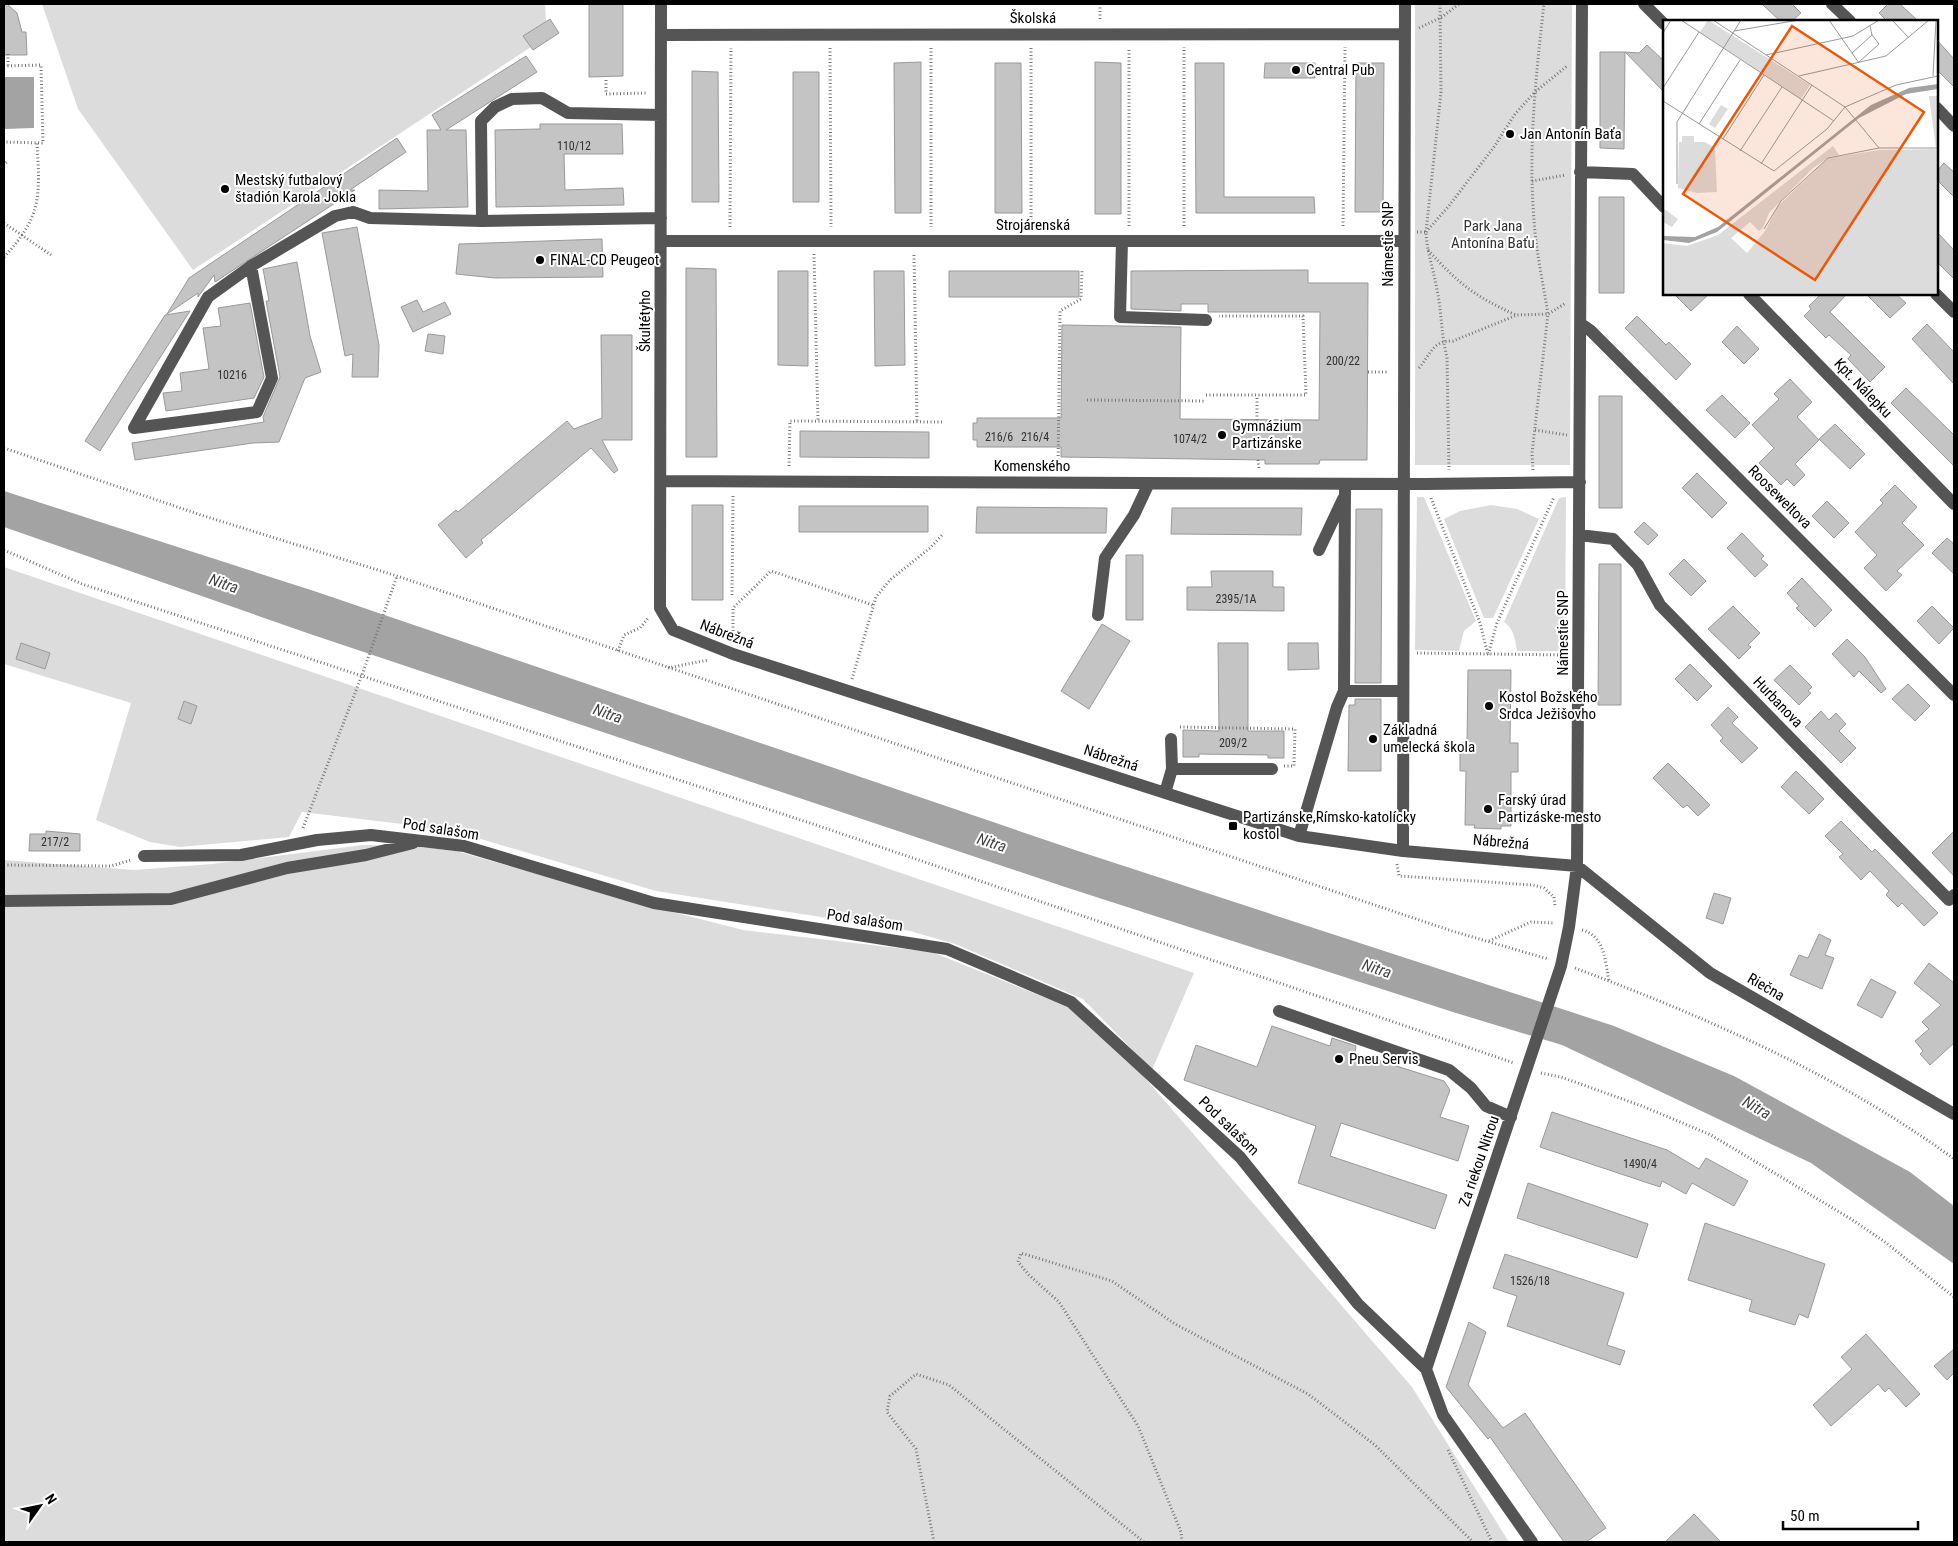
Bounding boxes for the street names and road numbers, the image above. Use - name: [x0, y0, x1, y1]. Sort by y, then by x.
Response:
- street label: Školská: [1010, 9, 1056, 27]
- street label: Námestie SNP: [1379, 201, 1397, 287]
- street label: Strojárenská: [996, 216, 1070, 234]
- street label: Škultétyho: [636, 290, 654, 352]
- street label: Kpt. Nálepku: [1830, 355, 1896, 421]
- street label: Komenského: [994, 457, 1070, 475]
- street label: Rooseweltova: [1745, 462, 1815, 532]
- street label: Námestie SNP: [1554, 590, 1572, 676]
- street label: Nábrežná: [697, 615, 757, 653]
- street label: Hurbanova: [1749, 673, 1807, 731]
- street label: Nábrežná: [1081, 741, 1141, 775]
- street label: Pod salašom: [402, 814, 480, 844]
- street label: Nábrežná: [1472, 831, 1530, 853]
- street label: Pod salašom: [826, 905, 904, 935]
- street label: Riečna: [1744, 969, 1788, 1005]
- street label: Pod salašom: [1195, 1093, 1263, 1159]
- street label: Za riekou Nitrou: [1455, 1113, 1503, 1209]

